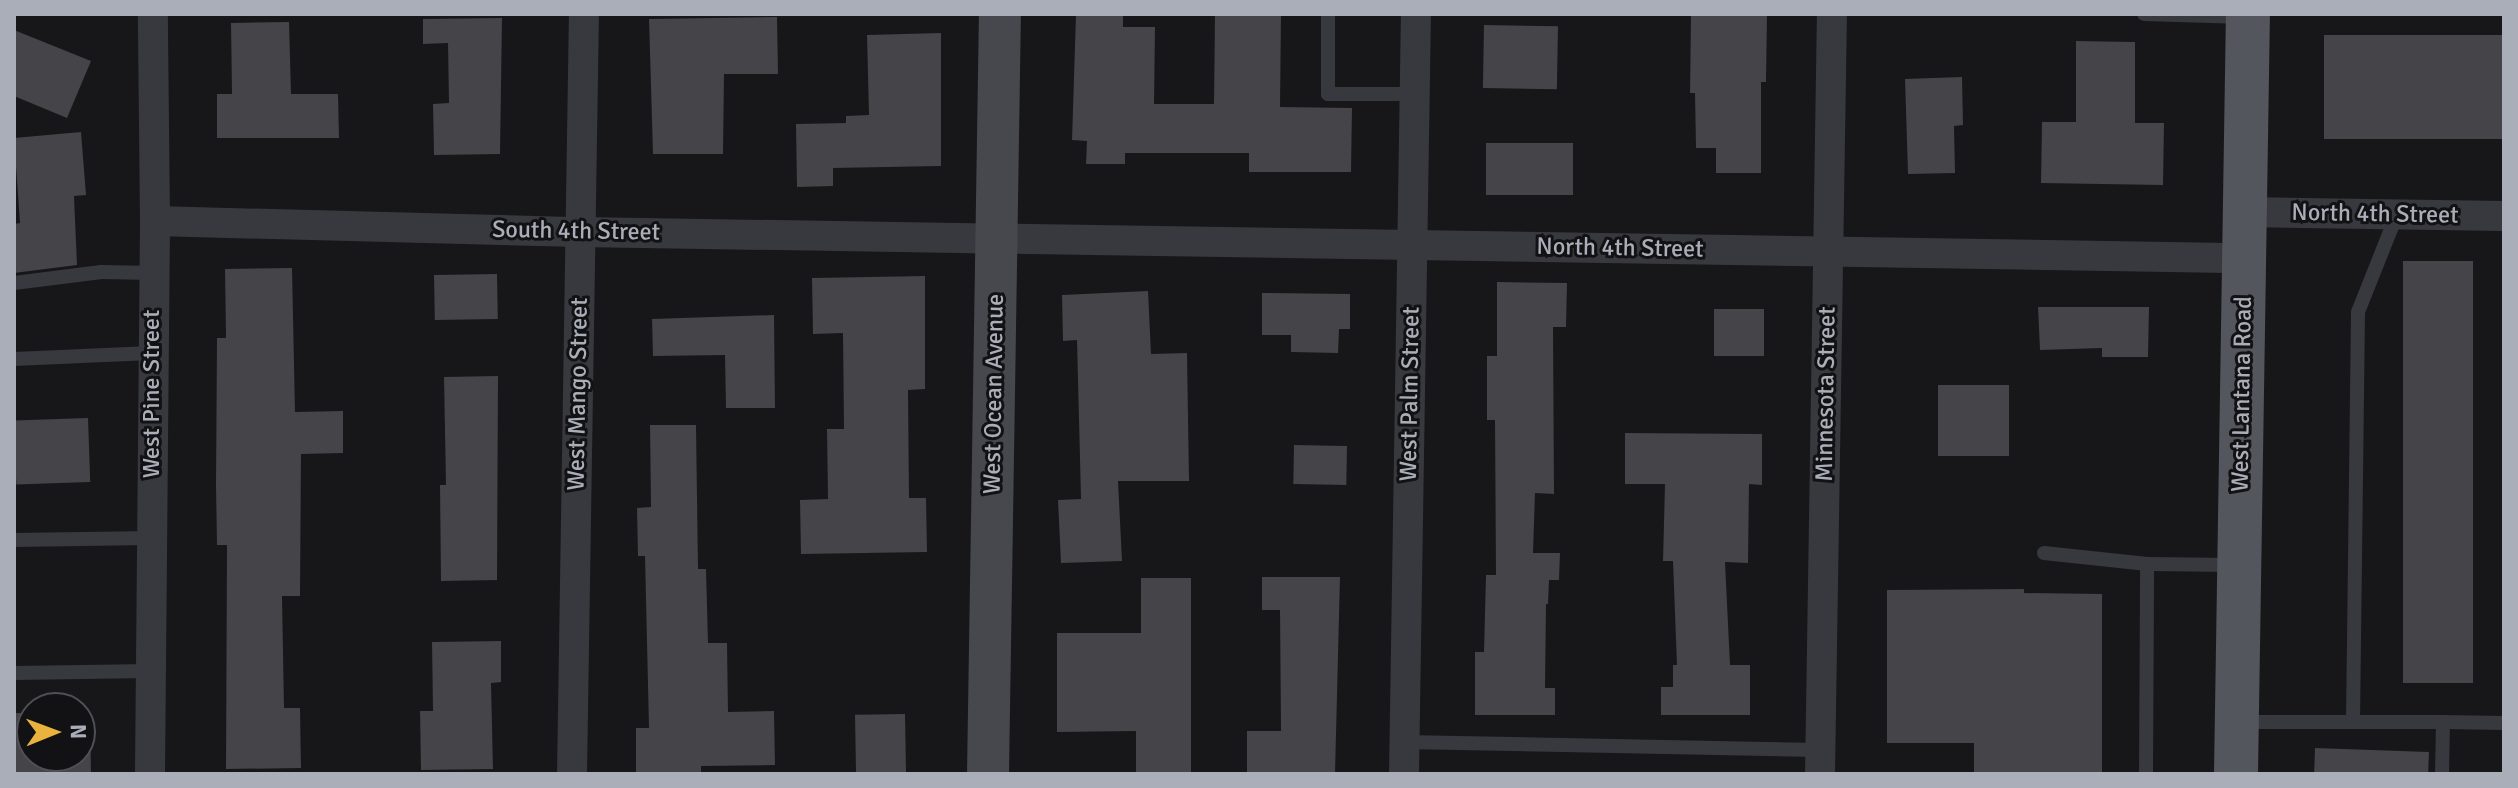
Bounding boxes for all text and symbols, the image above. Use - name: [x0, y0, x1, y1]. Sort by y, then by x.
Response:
- street label: North 4th Street: [2291, 198, 2459, 230]
- street label: South 4th Street: [492, 215, 660, 247]
- street label: North 4th Street: [1536, 232, 1704, 264]
- street label: West Ocean Avenue: [978, 294, 1010, 494]
- street label: West Lantana Road: [2226, 296, 2258, 492]
- street label: West Mango Street: [562, 297, 594, 491]
- street label: West Palm Street: [1394, 306, 1426, 482]
- street label: Minnesota Street: [1810, 306, 1842, 482]
- street label: West Pine Street: [138, 310, 166, 478]
- north arrow: [16, 692, 96, 772]
- text: N: [65, 724, 92, 739]

